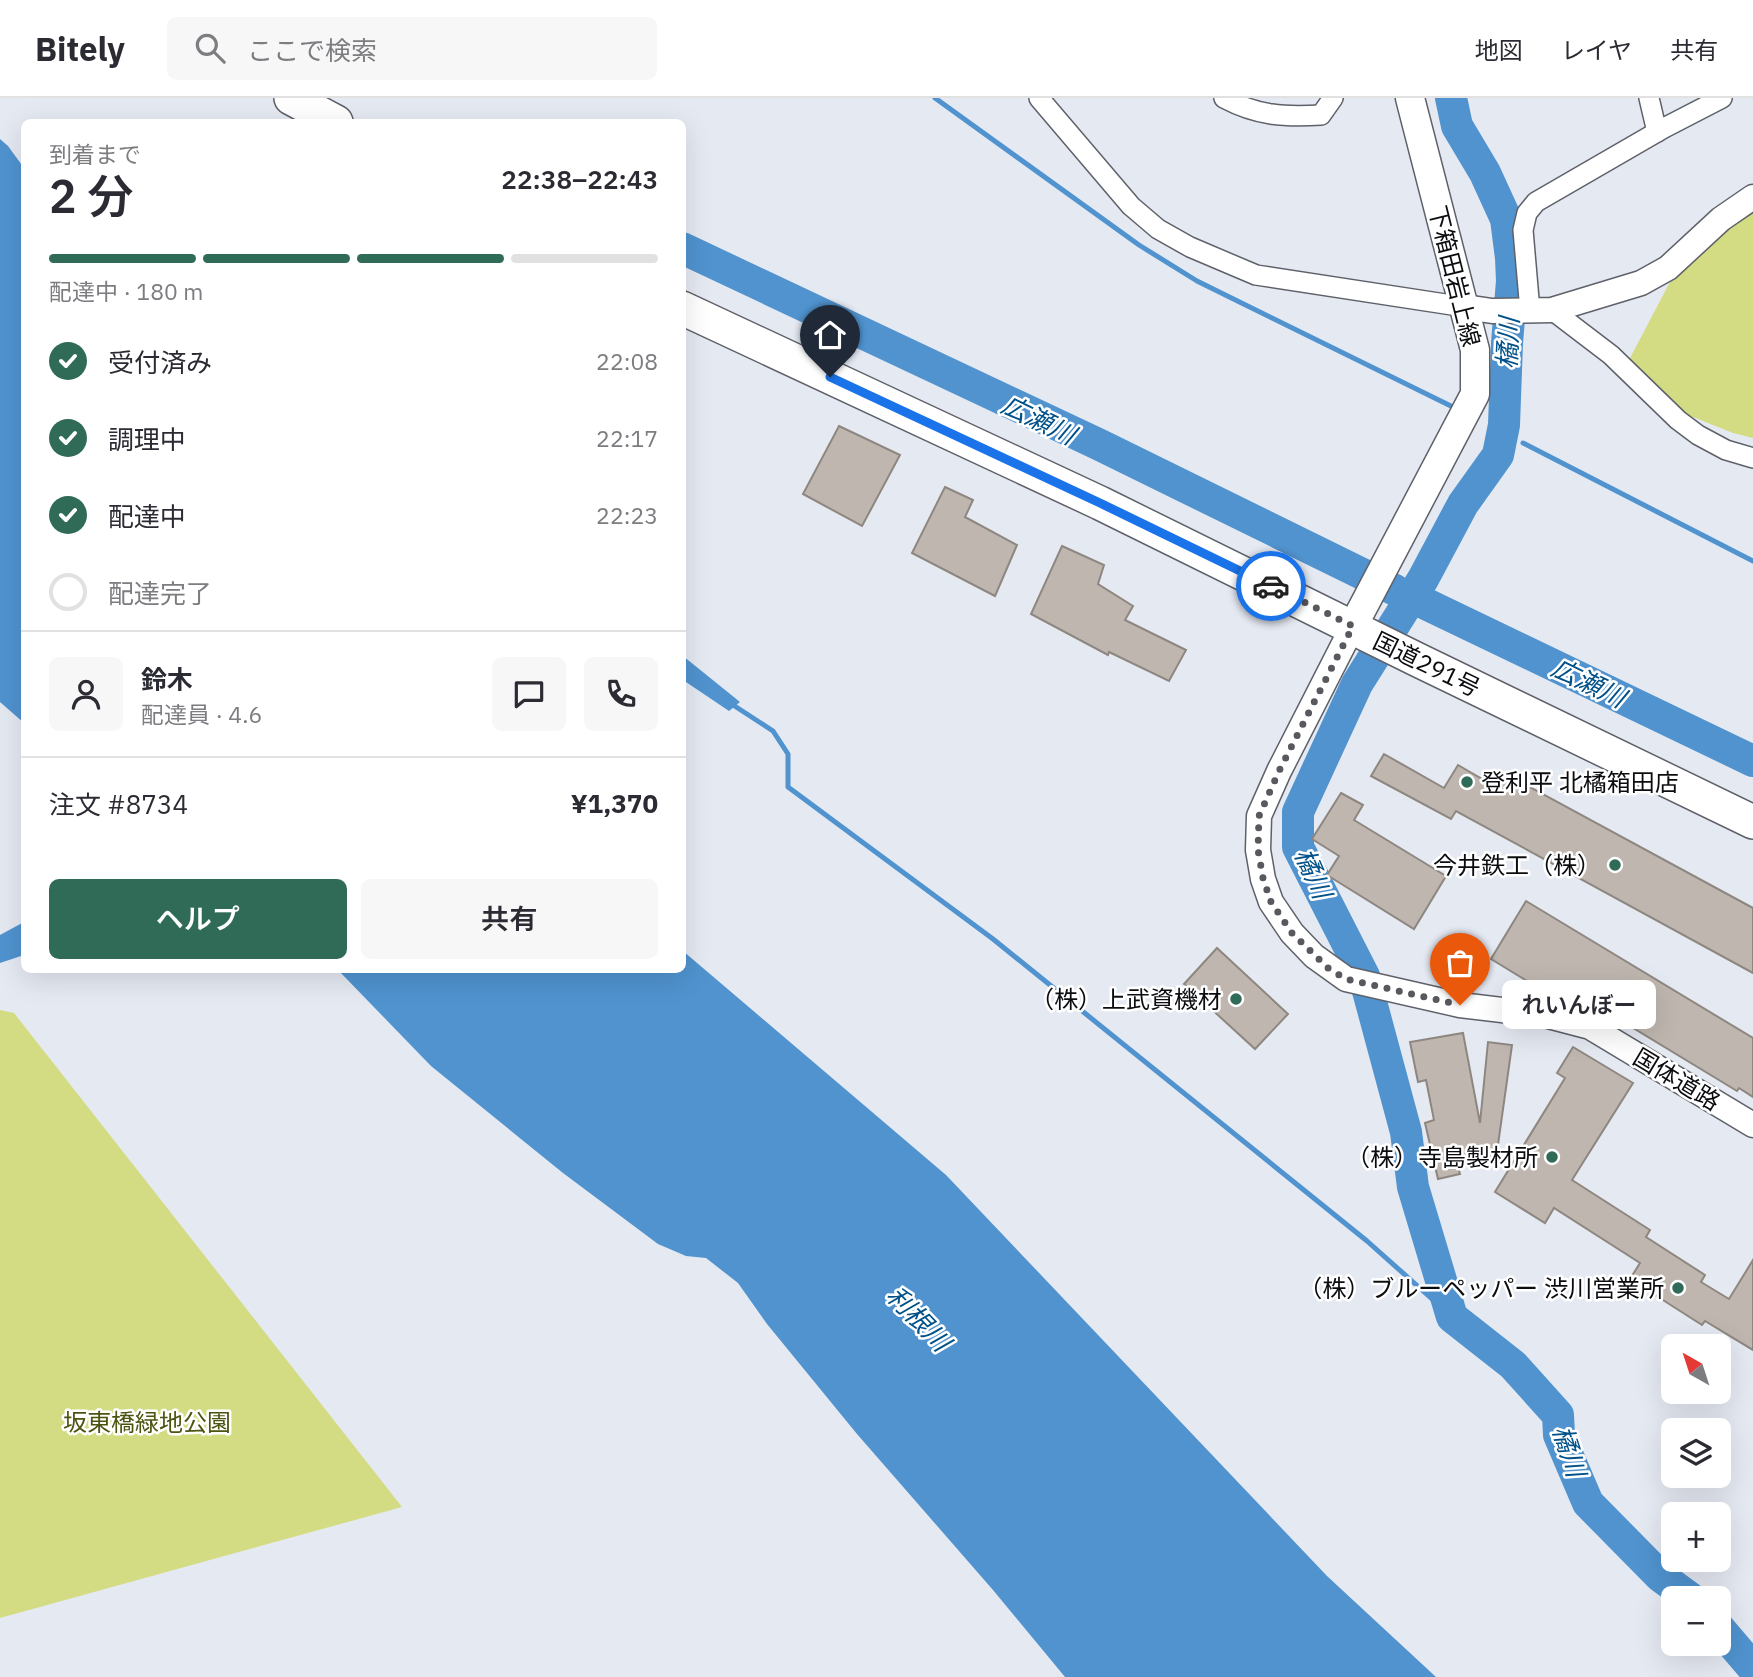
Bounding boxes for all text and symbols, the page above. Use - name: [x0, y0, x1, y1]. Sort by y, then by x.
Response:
- search box: [167, 17, 657, 80]
- text: Bitely: [35, 27, 125, 70]
- icon: search: [191, 29, 229, 67]
- text: ここで検索: [247, 33, 377, 67]
- text: 地図: [1475, 34, 1523, 66]
- text: レイヤ: [1561, 34, 1632, 66]
- text: 共有: [1670, 34, 1718, 66]
- text: 到着まで: [49, 139, 141, 169]
- text: 22:38–22:43: [501, 162, 658, 196]
- text: 2 分: [49, 166, 133, 226]
- street label: 下箱田岩上線: [1422, 202, 1488, 350]
- text: 配達中 · 180 m: [49, 276, 203, 306]
- pin: [800, 305, 860, 377]
- water label: 橘川: [1489, 313, 1525, 370]
- icon: home: [811, 316, 849, 354]
- icon: check: [49, 342, 87, 380]
- text: 受付済み: [108, 345, 212, 379]
- text: 22:08: [596, 346, 658, 376]
- water label: 広瀬川: [996, 387, 1084, 453]
- icon: check: [49, 419, 87, 457]
- text: 調理中: [108, 422, 186, 456]
- text: 22:17: [596, 423, 658, 453]
- icon: check: [49, 496, 87, 534]
- text: 配達中: [108, 499, 186, 533]
- text: 22:23: [596, 500, 658, 530]
- courier: [1236, 551, 1306, 621]
- icon: car: [1252, 567, 1290, 605]
- text: 配達完了: [108, 576, 212, 610]
- street label: 国道291号: [1368, 624, 1486, 704]
- water label: 広瀬川: [1546, 650, 1634, 716]
- button: person: [49, 657, 123, 731]
- button: chat: [492, 657, 566, 731]
- button: phone: [584, 657, 658, 731]
- text: 鈴木: [141, 662, 193, 696]
- text: 配達員 · 4.6: [141, 699, 262, 729]
- place label: 登利平 北橘箱田店: [1481, 766, 1679, 798]
- marker: 登利平 北橘箱田店: [1459, 774, 1475, 790]
- text: ¥1,370: [571, 786, 658, 820]
- text: 注文 #8734: [49, 787, 188, 821]
- water label: 橘川: [1288, 842, 1341, 906]
- place label: 今井鉄工（株）: [1433, 849, 1601, 881]
- marker: 今井鉄工（株）: [1607, 857, 1623, 873]
- button: ヘルプ: [49, 879, 347, 959]
- button: 共有: [361, 879, 658, 959]
- pin: [1430, 933, 1490, 1005]
- icon: bag: [1441, 944, 1479, 982]
- callout: れいんぼー: [1502, 981, 1656, 1030]
- place label: （株）上武資機材: [1030, 983, 1222, 1015]
- text: れいんぼー: [1522, 989, 1637, 1019]
- marker: （株）上武資機材: [1228, 991, 1244, 1007]
- street label: 国体道路: [1628, 1041, 1726, 1117]
- place label: （株）寺島製材所: [1346, 1141, 1538, 1173]
- marker: （株）寺島製材所: [1544, 1149, 1560, 1165]
- place label: （株）ブルーペッパー 渋川営業所: [1298, 1272, 1664, 1304]
- water label: 利根川: [880, 1278, 960, 1360]
- marker: （株）ブルーペッパー 渋川営業所: [1670, 1280, 1686, 1296]
- north arrow: [1661, 1334, 1731, 1404]
- map controls: [1661, 1334, 1731, 1656]
- park label: 坂東橋緑地公園: [63, 1406, 231, 1438]
- button: layers: [1661, 1418, 1731, 1488]
- water label: 橘川: [1546, 1421, 1595, 1484]
- button: +: [1661, 1502, 1731, 1572]
- button: −: [1661, 1586, 1731, 1656]

